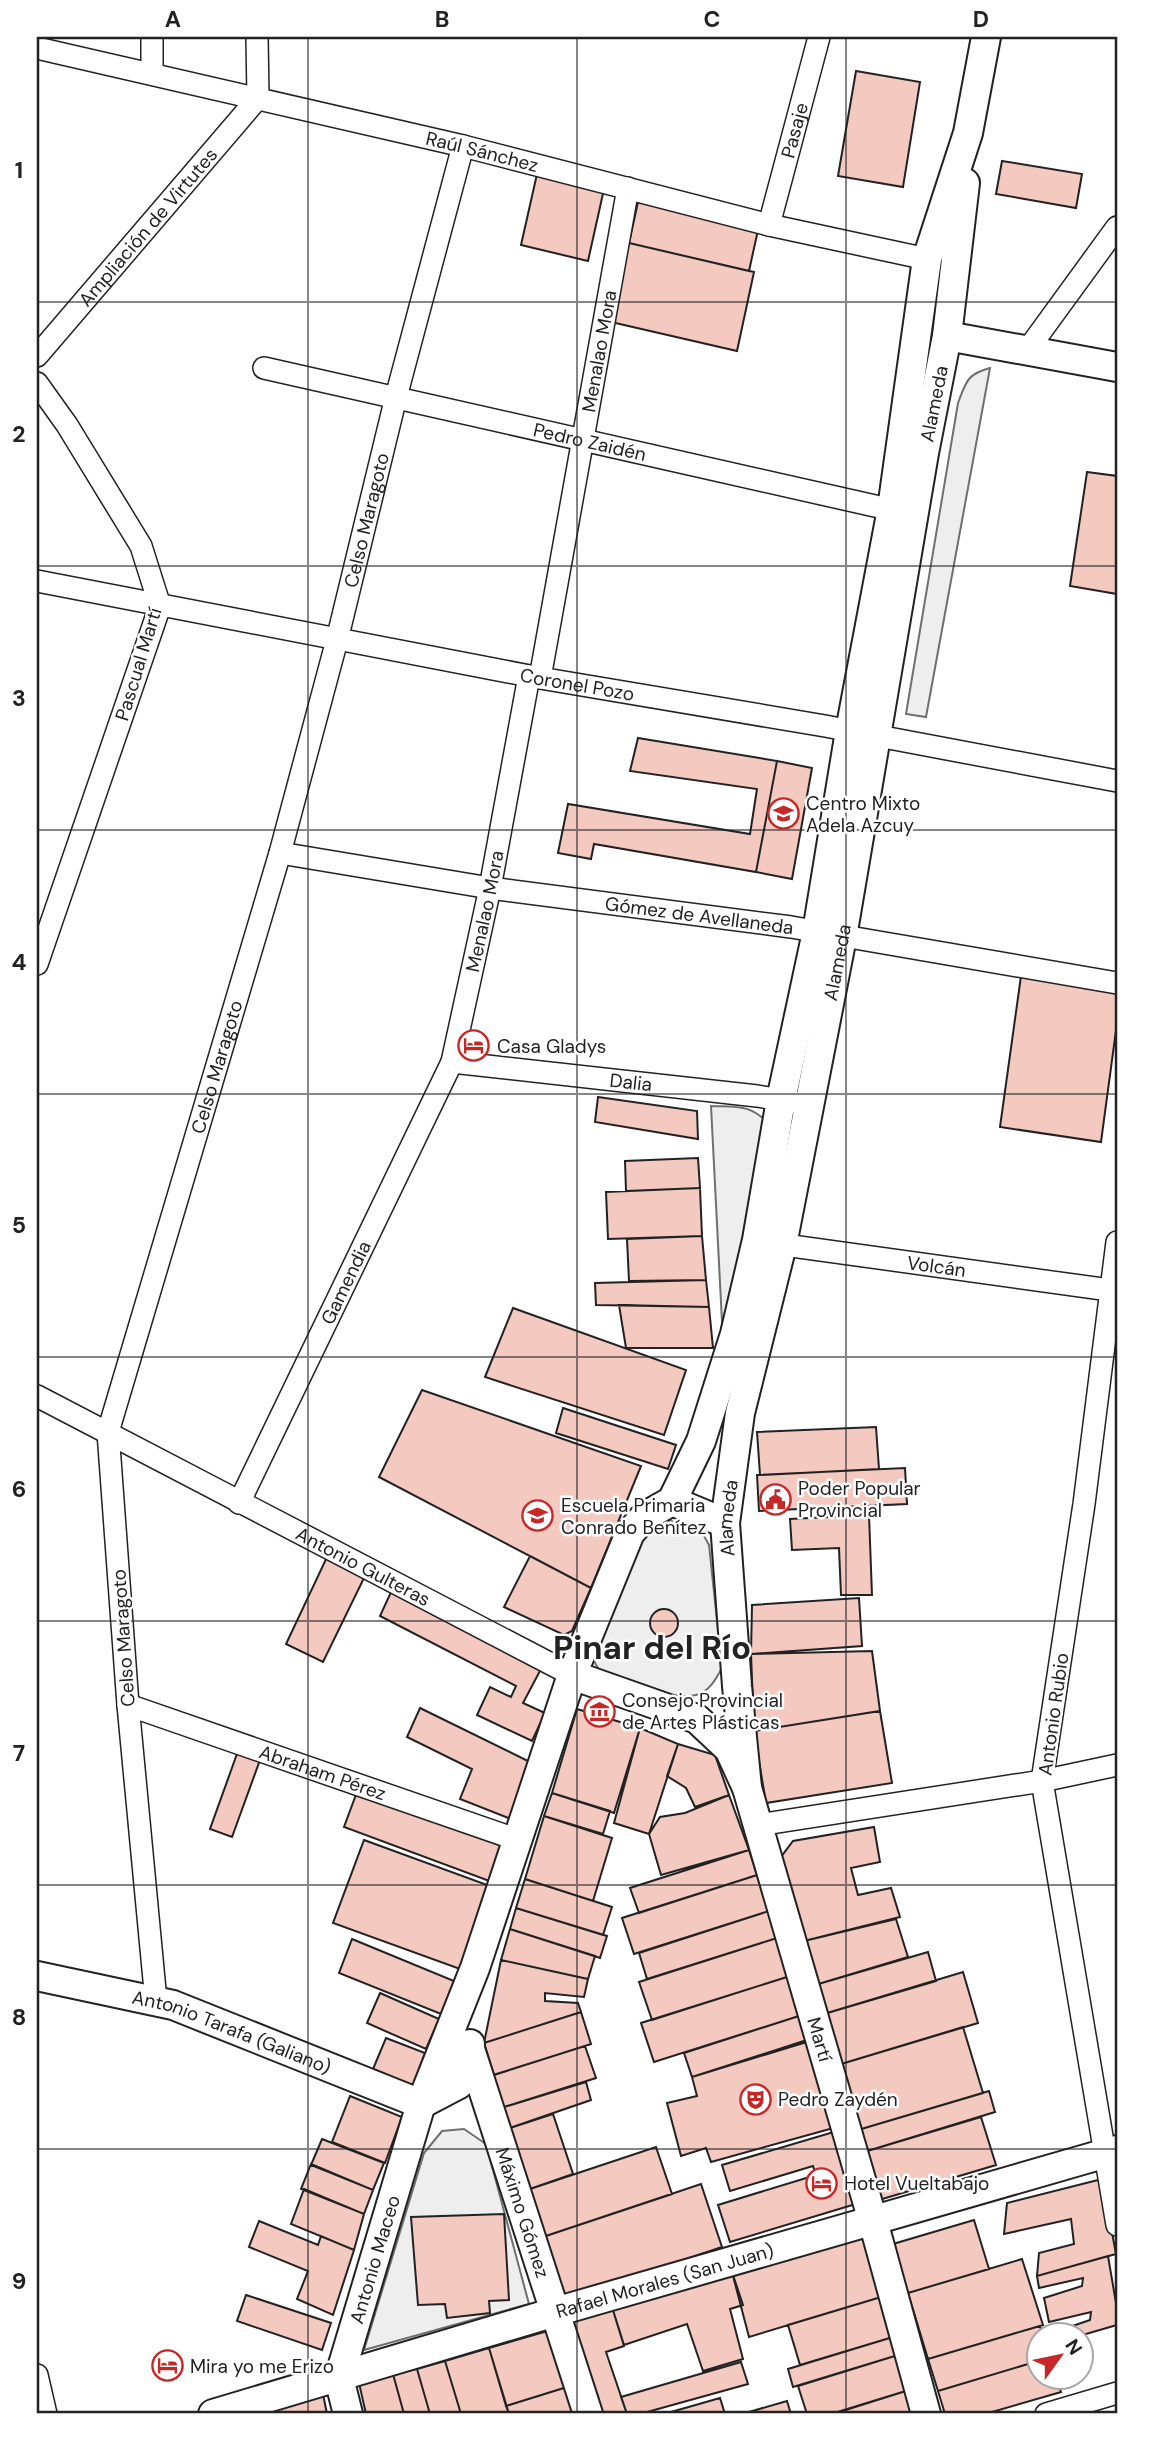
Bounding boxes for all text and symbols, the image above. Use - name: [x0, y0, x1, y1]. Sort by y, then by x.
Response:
- text: A: [165, 4, 181, 34]
- text: B: [435, 4, 449, 34]
- text: C: [704, 4, 720, 34]
- text: D: [973, 4, 989, 34]
- street label: Pasaje: [775, 100, 814, 161]
- street label: Raúl Sánchez: [423, 126, 541, 178]
- street label: Ampliación de Virtutes: [73, 143, 223, 312]
- text: 1: [15, 155, 23, 185]
- street label: Menalao Mora: [576, 288, 622, 414]
- street label: Alameda: [914, 364, 954, 444]
- street label: Pedro Zaidén: [531, 417, 649, 467]
- text: 2: [12, 419, 26, 449]
- street label: Celso Maragoto: [338, 450, 395, 590]
- street label: Pascual Martí: [109, 604, 168, 724]
- street label: Coronel Pozo: [518, 662, 636, 707]
- text: 3: [12, 683, 26, 713]
- place label: Centro Mixto Adela Azcuy: [806, 791, 920, 838]
- school or university icon: Centro Mixto Adela Azcuy: [766, 797, 800, 831]
- street label: Menalao Mora: [460, 848, 510, 974]
- street label: Gómez de Avellaneda: [604, 891, 795, 940]
- street label: Alameda: [818, 922, 857, 1003]
- text: 4: [12, 947, 27, 977]
- street label: Celso Maragoto: [185, 997, 249, 1137]
- hotel icon: Casa Gladys: [457, 1029, 491, 1063]
- place label: Casa Gladys: [497, 1034, 606, 1059]
- street label: Dalia: [608, 1068, 653, 1097]
- text: 5: [12, 1210, 26, 1240]
- street label: Gamendia: [315, 1237, 377, 1329]
- street label: Volcán: [905, 1250, 967, 1283]
- text: 6: [12, 1474, 26, 1504]
- place label: Poder Popular Provincial: [798, 1476, 921, 1523]
- street label: Alameda: [712, 1478, 744, 1557]
- public building icon: Poder Popular Provincial: [758, 1482, 792, 1516]
- place label: Escuela Primaria Conrado Benítez: [561, 1493, 706, 1540]
- school or university icon: Escuela Primaria Conrado Benítez: [521, 1499, 555, 1533]
- street label: Antonio Gulteras: [292, 1521, 435, 1612]
- street label: Celso Maragoto: [106, 1568, 141, 1708]
- district label: Pinar del Río: [553, 1626, 751, 1669]
- street label: Antonio Rubio: [1033, 1651, 1074, 1777]
- place label: Consejo Provincial de Artes Plásticas: [622, 1688, 783, 1735]
- museum icon: Consejo Provincial de Artes Plásticas: [582, 1694, 616, 1728]
- text: 7: [13, 1738, 25, 1768]
- street label: Abraham Pérez: [256, 1739, 389, 1806]
- street label: Antonio Tarafa (Galiano): [130, 1985, 335, 2080]
- text: 8: [12, 2002, 26, 2032]
- street label: Martí: [801, 2014, 838, 2065]
- theatre icon: Pedro Zaydén: [738, 2082, 772, 2116]
- place label: Pedro Zaydén: [778, 2087, 898, 2112]
- street label: Máximo Gómez: [490, 2144, 555, 2281]
- hotel icon: Hotel Vueltabajo: [804, 2166, 838, 2200]
- place label: Hotel Vueltabajo: [844, 2171, 989, 2196]
- street label: Antonio Maceo: [344, 2192, 406, 2327]
- street label: Rafael Morales (San Juan): [553, 2238, 777, 2324]
- text: 9: [12, 2266, 26, 2296]
- north arrow: [1024, 2322, 1094, 2392]
- text: N: [1060, 2334, 1088, 2360]
- hotel icon: Mira yo me Erizo: [150, 2349, 184, 2383]
- place label: Mira yo me Erizo: [190, 2354, 334, 2379]

